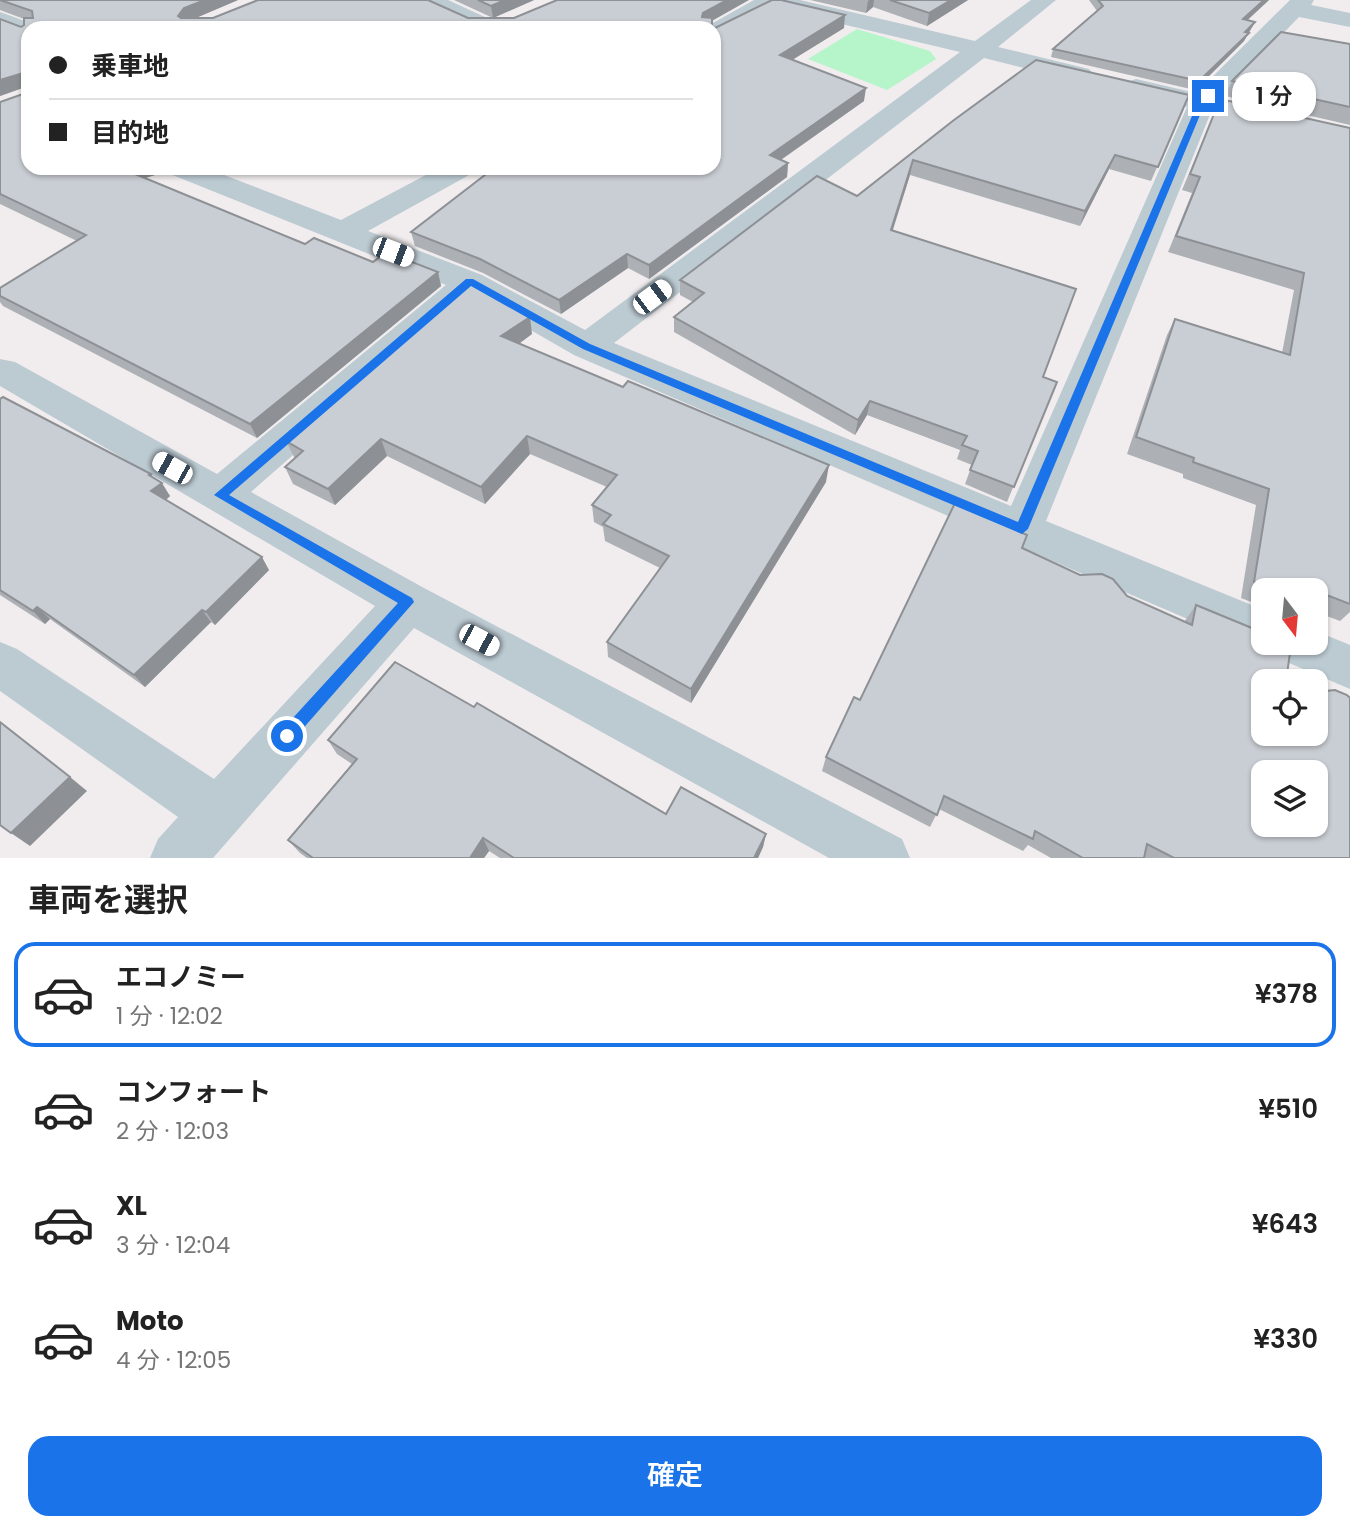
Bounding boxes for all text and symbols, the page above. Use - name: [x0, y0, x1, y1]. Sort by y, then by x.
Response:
- text: 乗車地: [91, 48, 169, 84]
- callout: 1 分: [1232, 72, 1316, 120]
- route end: [1192, 80, 1224, 112]
- text: 1 分: [1256, 80, 1292, 112]
- text: 目的地: [91, 115, 169, 151]
- car: [370, 235, 417, 269]
- car: [629, 276, 676, 318]
- car: [149, 449, 196, 487]
- north arrow: [1251, 578, 1328, 654]
- map controls: [1251, 578, 1328, 837]
- car: [456, 621, 503, 659]
- button: locate: [1251, 669, 1328, 746]
- route start: [271, 720, 303, 752]
- button: layers: [1251, 760, 1328, 837]
- text: 車両を選択: [28, 877, 188, 922]
- text: エコノミー: [116, 959, 246, 995]
- icon: car: [32, 963, 95, 1026]
- text: ¥378: [1255, 976, 1318, 1012]
- text: 1 分 · 12:02: [116, 1000, 223, 1032]
- text: コンフォート: [116, 1074, 271, 1110]
- icon: car: [32, 1078, 95, 1141]
- text: ¥510: [1259, 1091, 1318, 1127]
- text: 2 分 · 12:03: [116, 1115, 229, 1147]
- text: XL: [116, 1188, 147, 1224]
- icon: car: [32, 1193, 95, 1256]
- text: ¥643: [1252, 1206, 1318, 1242]
- text: 3 分 · 12:04: [116, 1229, 230, 1261]
- text: Moto: [116, 1303, 184, 1339]
- icon: car: [32, 1308, 95, 1371]
- text: ¥330: [1254, 1321, 1318, 1357]
- text: 4 分 · 12:05: [116, 1344, 231, 1376]
- button: 確定: [28, 1436, 1322, 1516]

